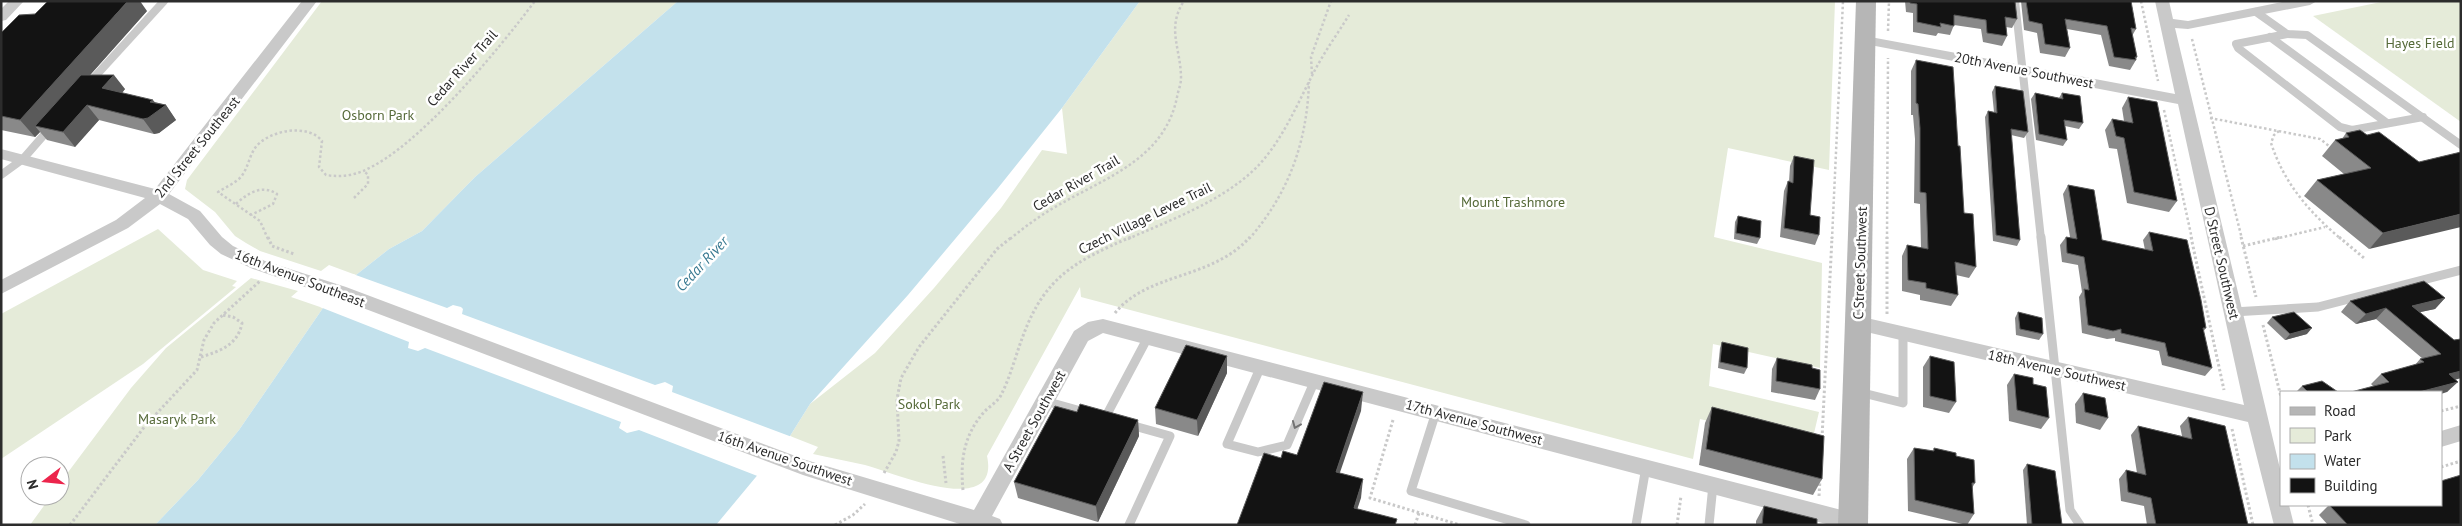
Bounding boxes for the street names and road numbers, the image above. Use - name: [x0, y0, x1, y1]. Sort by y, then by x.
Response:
- street label: Cedar River Trail: [423, 26, 501, 110]
- street label: 20th Avenue Southwest: [1953, 48, 2095, 92]
- street label: 2nd Street Southeast: [150, 92, 244, 201]
- street label: Cedar River Trail: [1029, 151, 1123, 215]
- street label: Czech Village Levee Trail: [1075, 178, 1215, 258]
- street label: D Street Southwest: [2200, 205, 2244, 321]
- street label: C Street Southwest: [1849, 206, 1871, 320]
- street label: 16th Avenue Southeast: [232, 245, 368, 311]
- street label: 18th Avenue Southwest: [1986, 345, 2128, 395]
- street label: A Street Southwest: [999, 367, 1070, 475]
- street label: 17th Avenue Southwest: [1404, 395, 1545, 449]
- street label: 16th Avenue Southwest: [715, 427, 855, 490]

